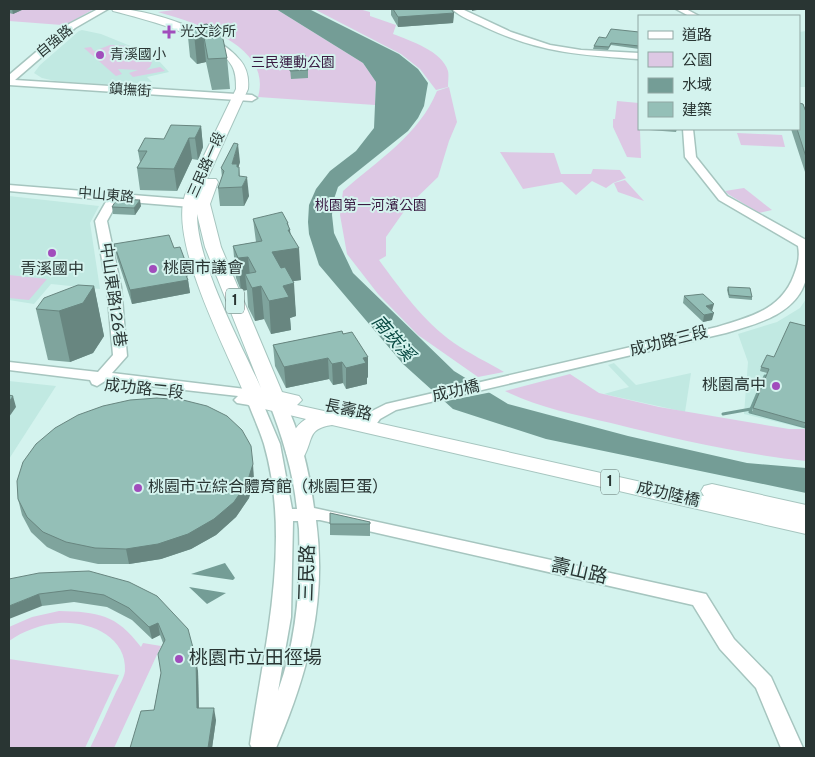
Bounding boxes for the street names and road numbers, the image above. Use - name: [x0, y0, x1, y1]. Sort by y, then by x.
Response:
- street label: 自強路: [33, 22, 77, 62]
- street label: 鎮撫街: [108, 80, 152, 101]
- street label: 三民路一段: [185, 130, 229, 200]
- street label: 中山東路: [77, 185, 135, 207]
- street label: 中山東路126巷: [95, 241, 129, 349]
- road number: 1: [226, 288, 244, 314]
- street label: 成功路三段: [628, 323, 710, 361]
- street label: 成功路二段: [103, 376, 185, 404]
- street label: 成功橋: [430, 377, 482, 407]
- street label: 長壽路: [322, 396, 374, 426]
- road number: 1: [601, 470, 619, 494]
- street label: 成功陸橋: [635, 478, 701, 512]
- street label: 三民路: [295, 544, 321, 602]
- street label: 壽山路: [549, 554, 609, 590]

